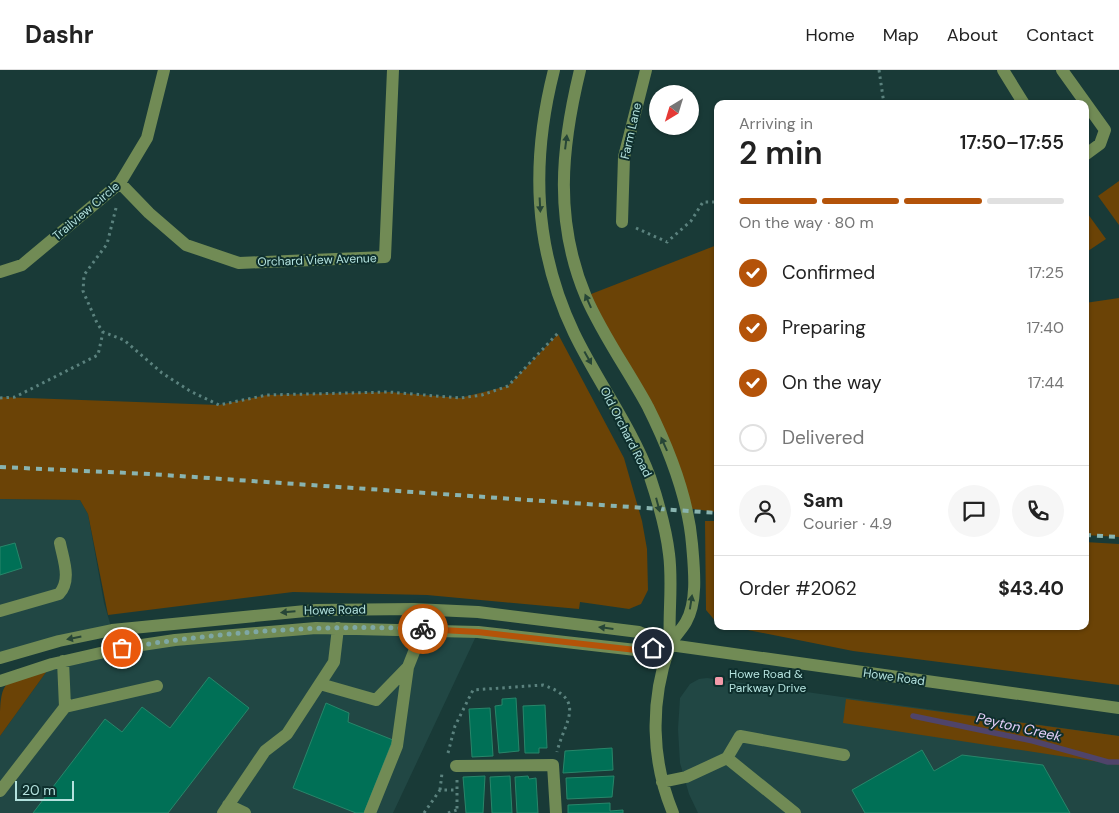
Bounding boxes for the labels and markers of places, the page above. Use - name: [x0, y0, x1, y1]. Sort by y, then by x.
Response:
- pin: [101, 627, 143, 669]
- pin: [632, 627, 674, 669]
- place label: Howe Road & Parkway Drive: [729, 666, 806, 696]
- marker: Howe Road & Parkway Drive: [713, 675, 725, 687]

